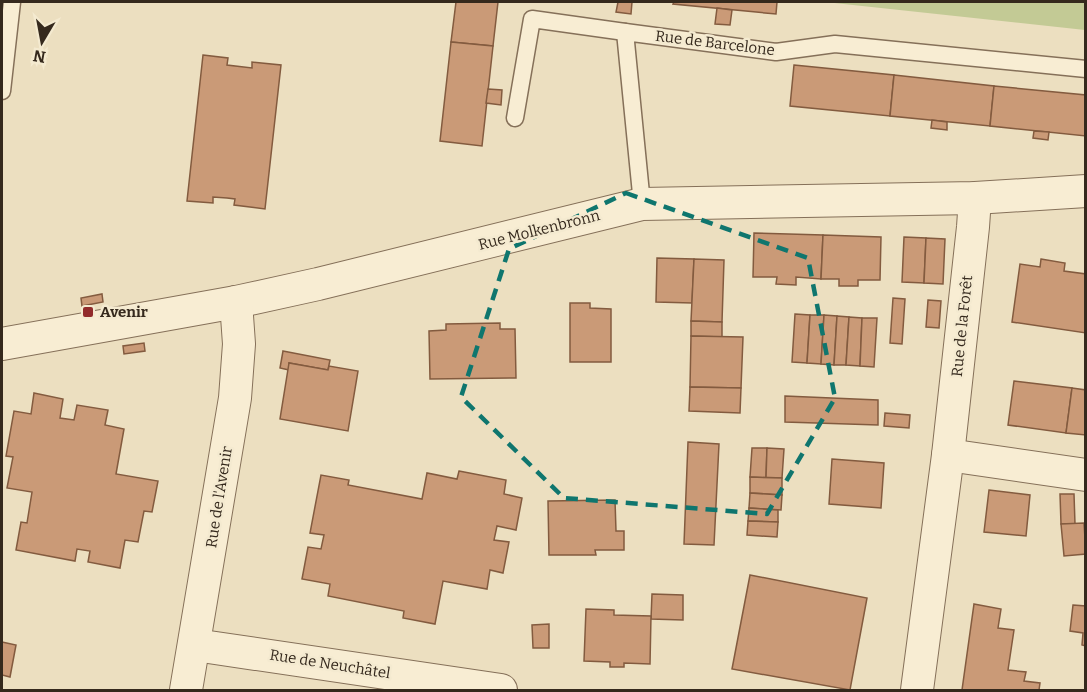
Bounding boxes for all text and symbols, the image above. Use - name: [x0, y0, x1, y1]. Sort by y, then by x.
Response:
- north arrow: [12, 12, 72, 72]
- street label: Rue de Barcelone: [654, 27, 776, 59]
- text: N: [32, 46, 47, 67]
- street label: Rue Molkenbronn: [476, 206, 602, 254]
- street label: Rue de la Forêt: [948, 274, 976, 378]
- place label: Avenir: [100, 303, 148, 321]
- marker: Avenir: [81, 305, 95, 319]
- street label: Rue de l'Avenir: [202, 445, 236, 549]
- street label: Rue de Neuchâtel: [268, 646, 392, 682]

